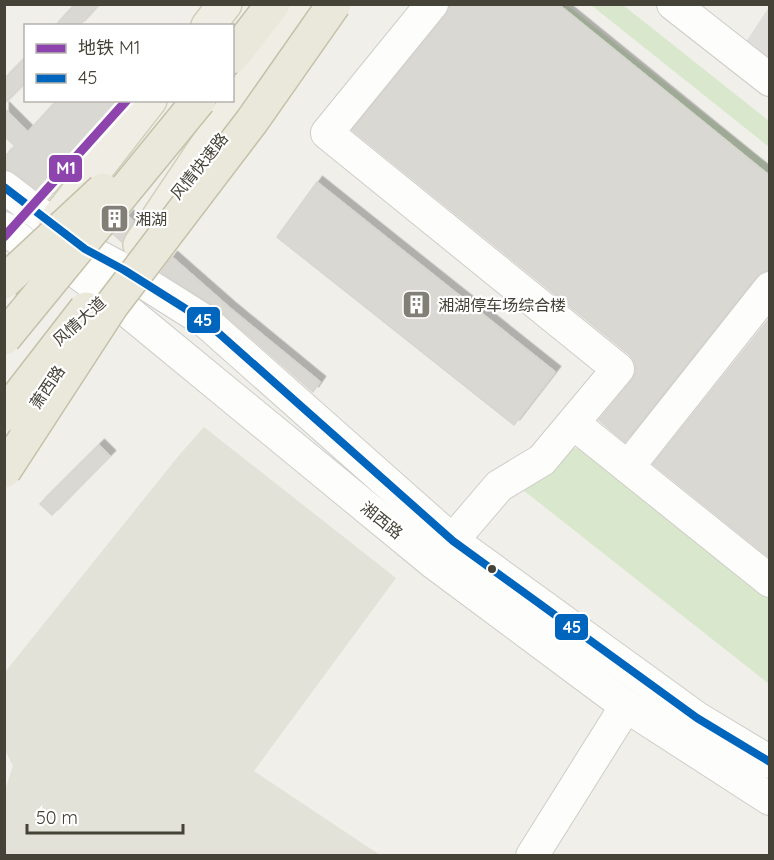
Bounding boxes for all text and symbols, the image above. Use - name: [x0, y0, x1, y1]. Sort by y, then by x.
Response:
- legend: [24, 24, 234, 102]
- text: 地铁 M1: [78, 36, 140, 59]
- text: 45: [78, 66, 97, 89]
- street label: 风情快速路: [166, 129, 232, 203]
- line badge: M1: [48, 154, 83, 183]
- text: M1: [56, 158, 76, 178]
- building icon: 湘湖: [98, 203, 130, 235]
- place label: 湘湖: [135, 209, 167, 229]
- building icon: 湘湖停车场综合楼: [401, 289, 433, 321]
- street label: 风情大道: [49, 292, 109, 350]
- place label: 湘湖停车场综合楼: [438, 295, 566, 315]
- line badge: 45: [186, 306, 221, 334]
- text: 45: [194, 310, 212, 330]
- street label: 萧西路: [25, 362, 69, 412]
- street label: 湘西路: [357, 497, 407, 543]
- unlabelled marker: [486, 563, 498, 575]
- line badge: 45: [554, 613, 589, 641]
- text: 45: [563, 617, 581, 637]
- scale bar: [27, 797, 183, 835]
- text: 50 m: [36, 806, 78, 829]

